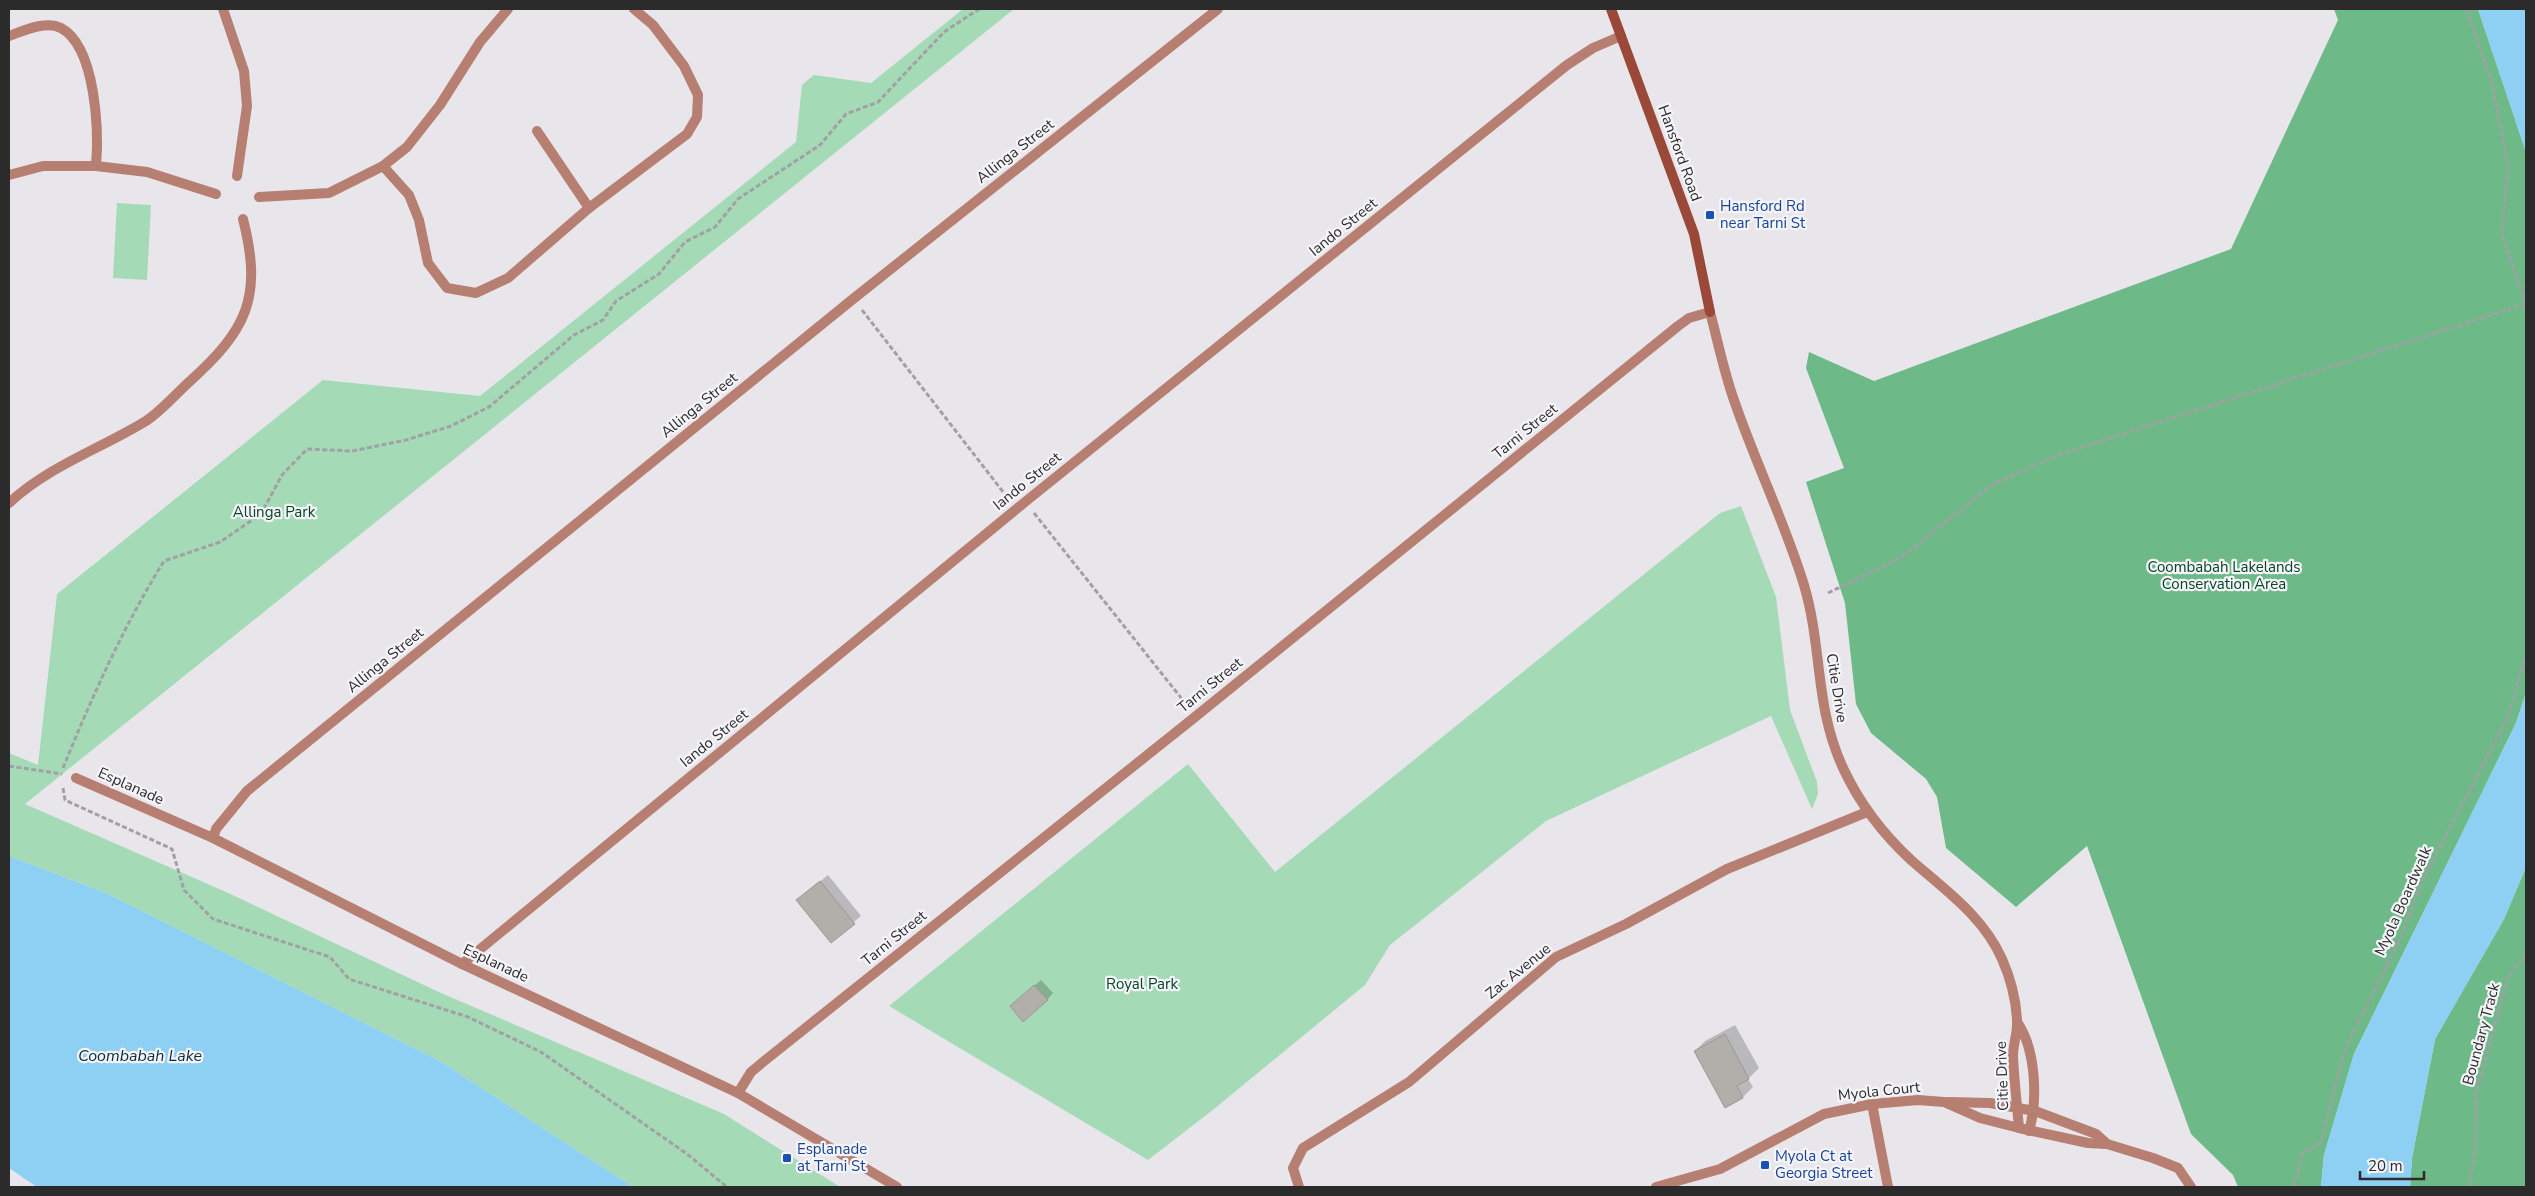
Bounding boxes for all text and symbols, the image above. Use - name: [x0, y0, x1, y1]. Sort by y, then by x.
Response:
- street label: Hansford Road: [1653, 102, 1707, 204]
- street label: Allinga Street: [972, 114, 1059, 188]
- street label: Iando Street: [1305, 193, 1382, 261]
- place label: Hansford Rd near Tarni St: [1720, 196, 1806, 233]
- marker: Hansford Rd near Tarni St: [1704, 209, 1716, 221]
- street label: Allinga Street: [656, 367, 742, 442]
- street label: Tarni Street: [1488, 398, 1562, 463]
- street label: Iando Street: [989, 447, 1066, 515]
- park label: Allinga Park: [233, 502, 316, 522]
- park label: Coombabah Lakelands Conservation Area: [2147, 557, 2301, 594]
- street label: Allinga Street: [342, 622, 428, 697]
- street label: Tarni Street: [1173, 652, 1247, 717]
- street label: Citie Drive: [1822, 652, 1852, 724]
- street label: Iando Street: [676, 704, 753, 772]
- street label: Esplanade: [95, 763, 167, 809]
- street label: Myola Boardwalk: [2370, 843, 2436, 959]
- street label: Tarni Street: [857, 905, 931, 970]
- street label: Esplanade: [460, 939, 532, 987]
- street label: Zac Avenue: [1481, 939, 1555, 1003]
- park label: Royal Park: [1106, 974, 1178, 994]
- street label: Boundary Track: [2458, 980, 2504, 1087]
- street label: Citie Drive: [1991, 1041, 2013, 1111]
- water label: Coombabah Lake: [78, 1045, 202, 1067]
- street label: Myola Court: [1837, 1077, 1922, 1105]
- place label: Esplanade at Tarni St: [797, 1139, 867, 1176]
- place label: Myola Ct at Georgia Street: [1775, 1146, 1873, 1183]
- scale bar: [2360, 1148, 2424, 1180]
- marker: Esplanade at Tarni St: [781, 1152, 793, 1164]
- text: 20 m: [2368, 1156, 2403, 1176]
- marker: Myola Ct at Georgia Street: [1759, 1159, 1771, 1171]

